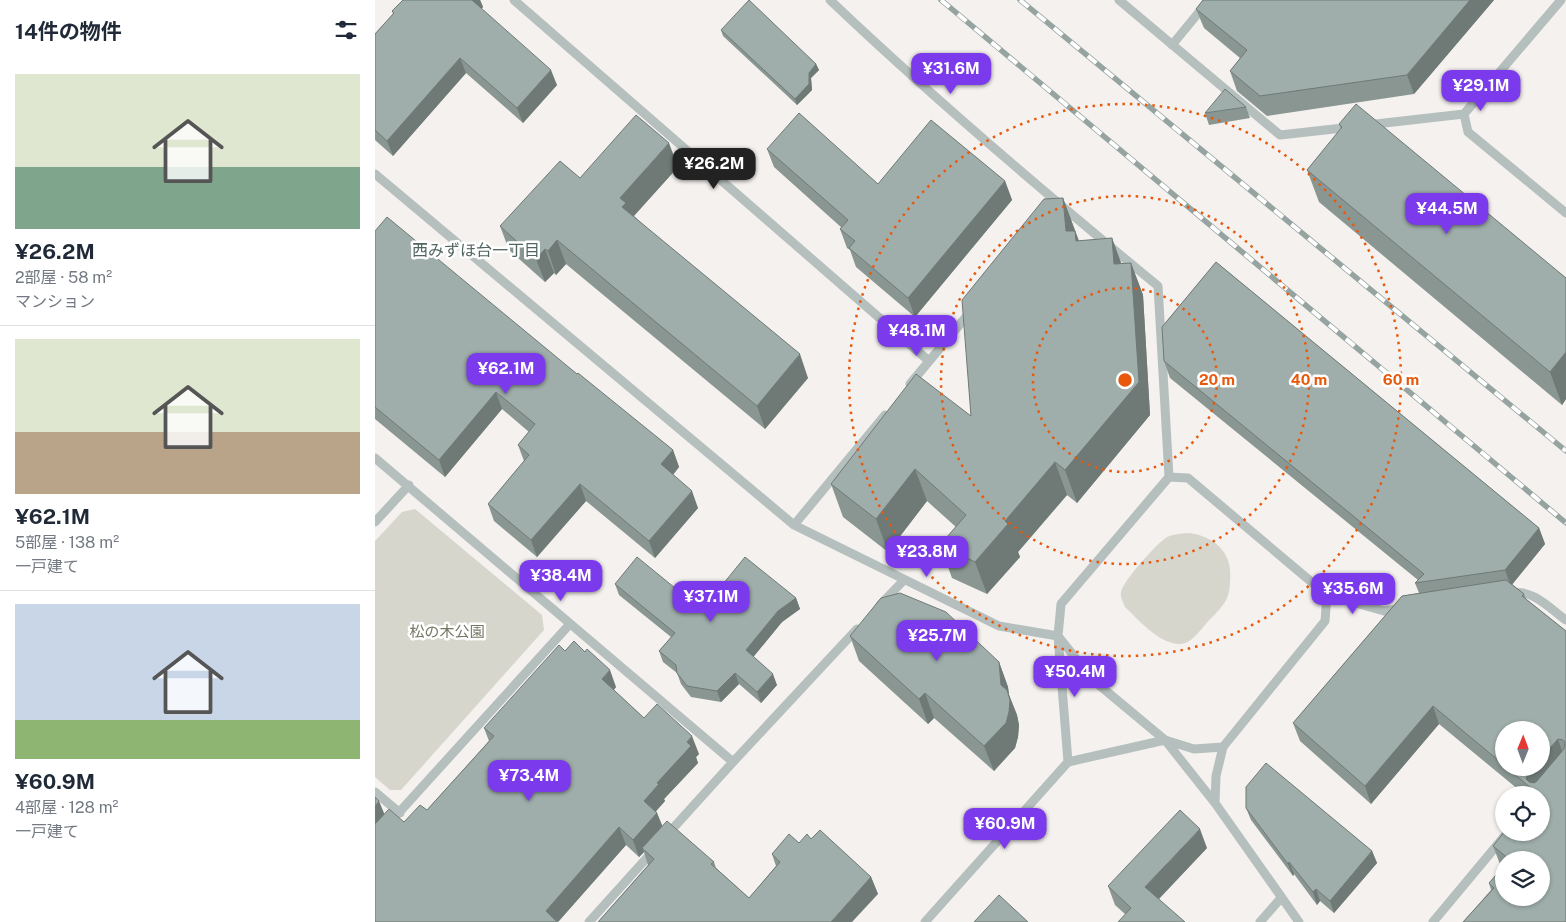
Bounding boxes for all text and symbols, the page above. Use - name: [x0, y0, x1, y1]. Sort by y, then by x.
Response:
- icon: filters: [332, 16, 360, 44]
- text: 14件の物件: [15, 19, 122, 44]
- pin: ¥31.6M: [910, 52, 992, 95]
- text: ¥31.6M: [922, 59, 980, 78]
- pin: ¥29.1M: [1440, 70, 1522, 112]
- text: ¥29.1M: [1452, 76, 1510, 95]
- icon: home: [143, 106, 233, 196]
- pin: ¥26.2M: [673, 148, 755, 190]
- text: ¥26.2M: [684, 154, 744, 173]
- pin: ¥44.5M: [1406, 192, 1488, 235]
- text: ¥44.5M: [1416, 199, 1478, 218]
- text: ¥26.2M: [15, 239, 95, 264]
- district label: 西みずほ台一丁目: [412, 241, 540, 260]
- text: 2部屋 · 58 m²: [15, 268, 112, 287]
- text: マンション: [15, 292, 95, 311]
- pin: ¥48.1M: [876, 314, 958, 357]
- text: ¥48.1M: [888, 321, 946, 340]
- pin: ¥62.1M: [465, 352, 547, 395]
- text: ¥62.1M: [477, 359, 535, 378]
- centre of rings: [1116, 371, 1134, 389]
- text: 20 m: [1199, 371, 1235, 388]
- text: 40 m: [1291, 371, 1327, 388]
- text: 60 m: [1383, 371, 1419, 388]
- icon: home: [143, 372, 233, 462]
- text: ¥62.1M: [15, 504, 90, 529]
- text: 5部屋 · 138 m²: [15, 533, 119, 552]
- pin: ¥23.8M: [886, 536, 968, 578]
- text: ¥23.8M: [896, 542, 958, 561]
- text: 一戸建て: [15, 557, 79, 576]
- pin: ¥38.4M: [520, 560, 602, 602]
- text: ¥38.4M: [530, 566, 592, 585]
- pin: ¥35.6M: [1312, 572, 1394, 615]
- text: ¥35.6M: [1322, 579, 1384, 598]
- pin: ¥37.1M: [670, 580, 752, 623]
- text: ¥37.1M: [684, 587, 738, 606]
- pin: ¥25.7M: [896, 620, 978, 662]
- park label: 松の木公園: [409, 623, 485, 640]
- text: ¥25.7M: [907, 626, 967, 645]
- icon: home: [143, 637, 233, 727]
- pin: ¥50.4M: [1034, 656, 1116, 698]
- text: ¥50.4M: [1044, 662, 1106, 681]
- north arrow: [1495, 721, 1550, 776]
- map controls: [1495, 721, 1550, 906]
- pin: ¥73.4M: [488, 760, 570, 802]
- text: ¥73.4M: [499, 766, 559, 785]
- text: ¥60.9M: [15, 769, 95, 794]
- button: locate: [1495, 786, 1550, 841]
- text: 4部屋 · 128 m²: [15, 798, 118, 817]
- pin: ¥60.9M: [964, 808, 1046, 850]
- text: ¥60.9M: [975, 814, 1035, 833]
- text: 一戸建て: [15, 822, 79, 841]
- button: layers: [1495, 851, 1550, 906]

